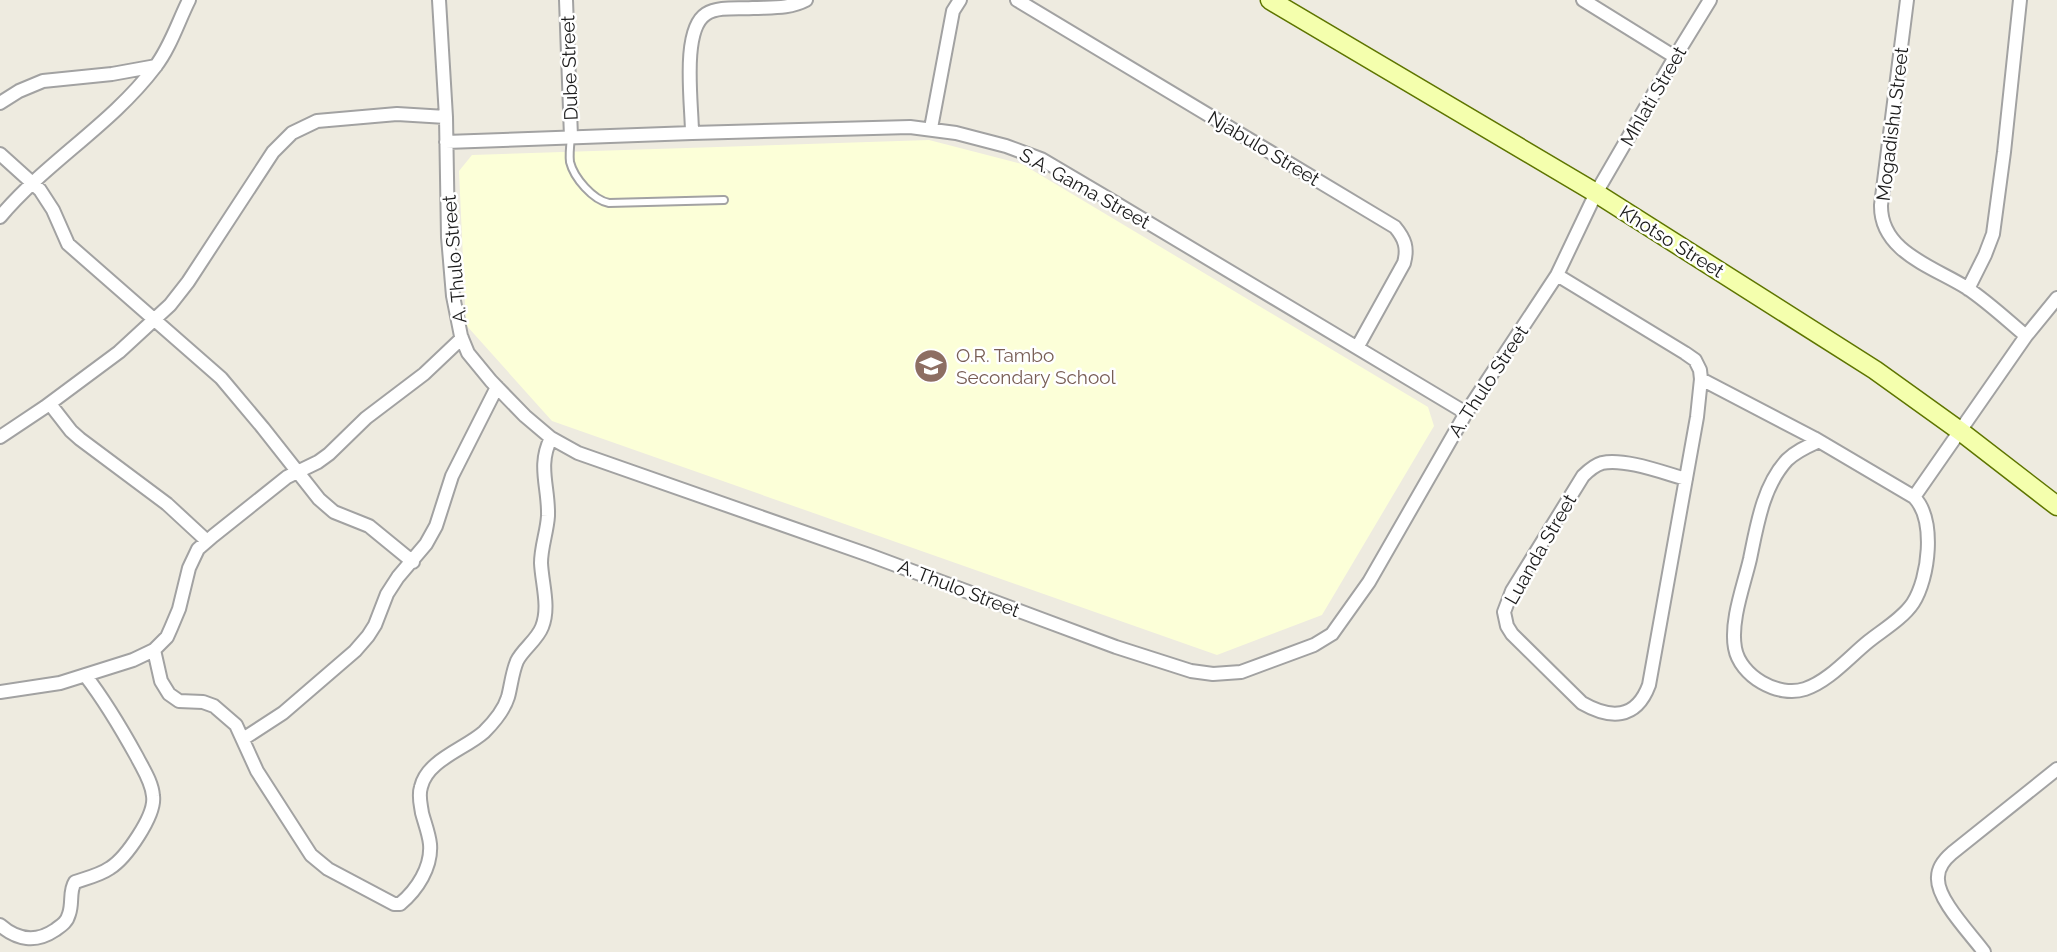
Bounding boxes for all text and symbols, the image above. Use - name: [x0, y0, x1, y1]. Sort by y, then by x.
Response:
- street label: Dube Street: [556, 14, 582, 121]
- street label: Mhlati Street: [1616, 42, 1691, 150]
- street label: Mogadishu Street: [1872, 45, 1912, 202]
- street label: Njabulo Street: [1204, 106, 1324, 190]
- street label: S.A. Gama Street: [1016, 143, 1155, 233]
- street label: A. Thulo Street: [437, 193, 471, 324]
- street label: Khotso Street: [1616, 200, 1729, 282]
- street label: A. Thulo Street: [1444, 321, 1533, 441]
- place label: O.R. Tambo Secondary School: [956, 344, 1117, 388]
- school or university icon: O.R. Tambo Secondary School: [912, 347, 950, 385]
- street label: Luanda Street: [1500, 489, 1581, 608]
- street label: A. Thulo Street: [895, 555, 1024, 622]

